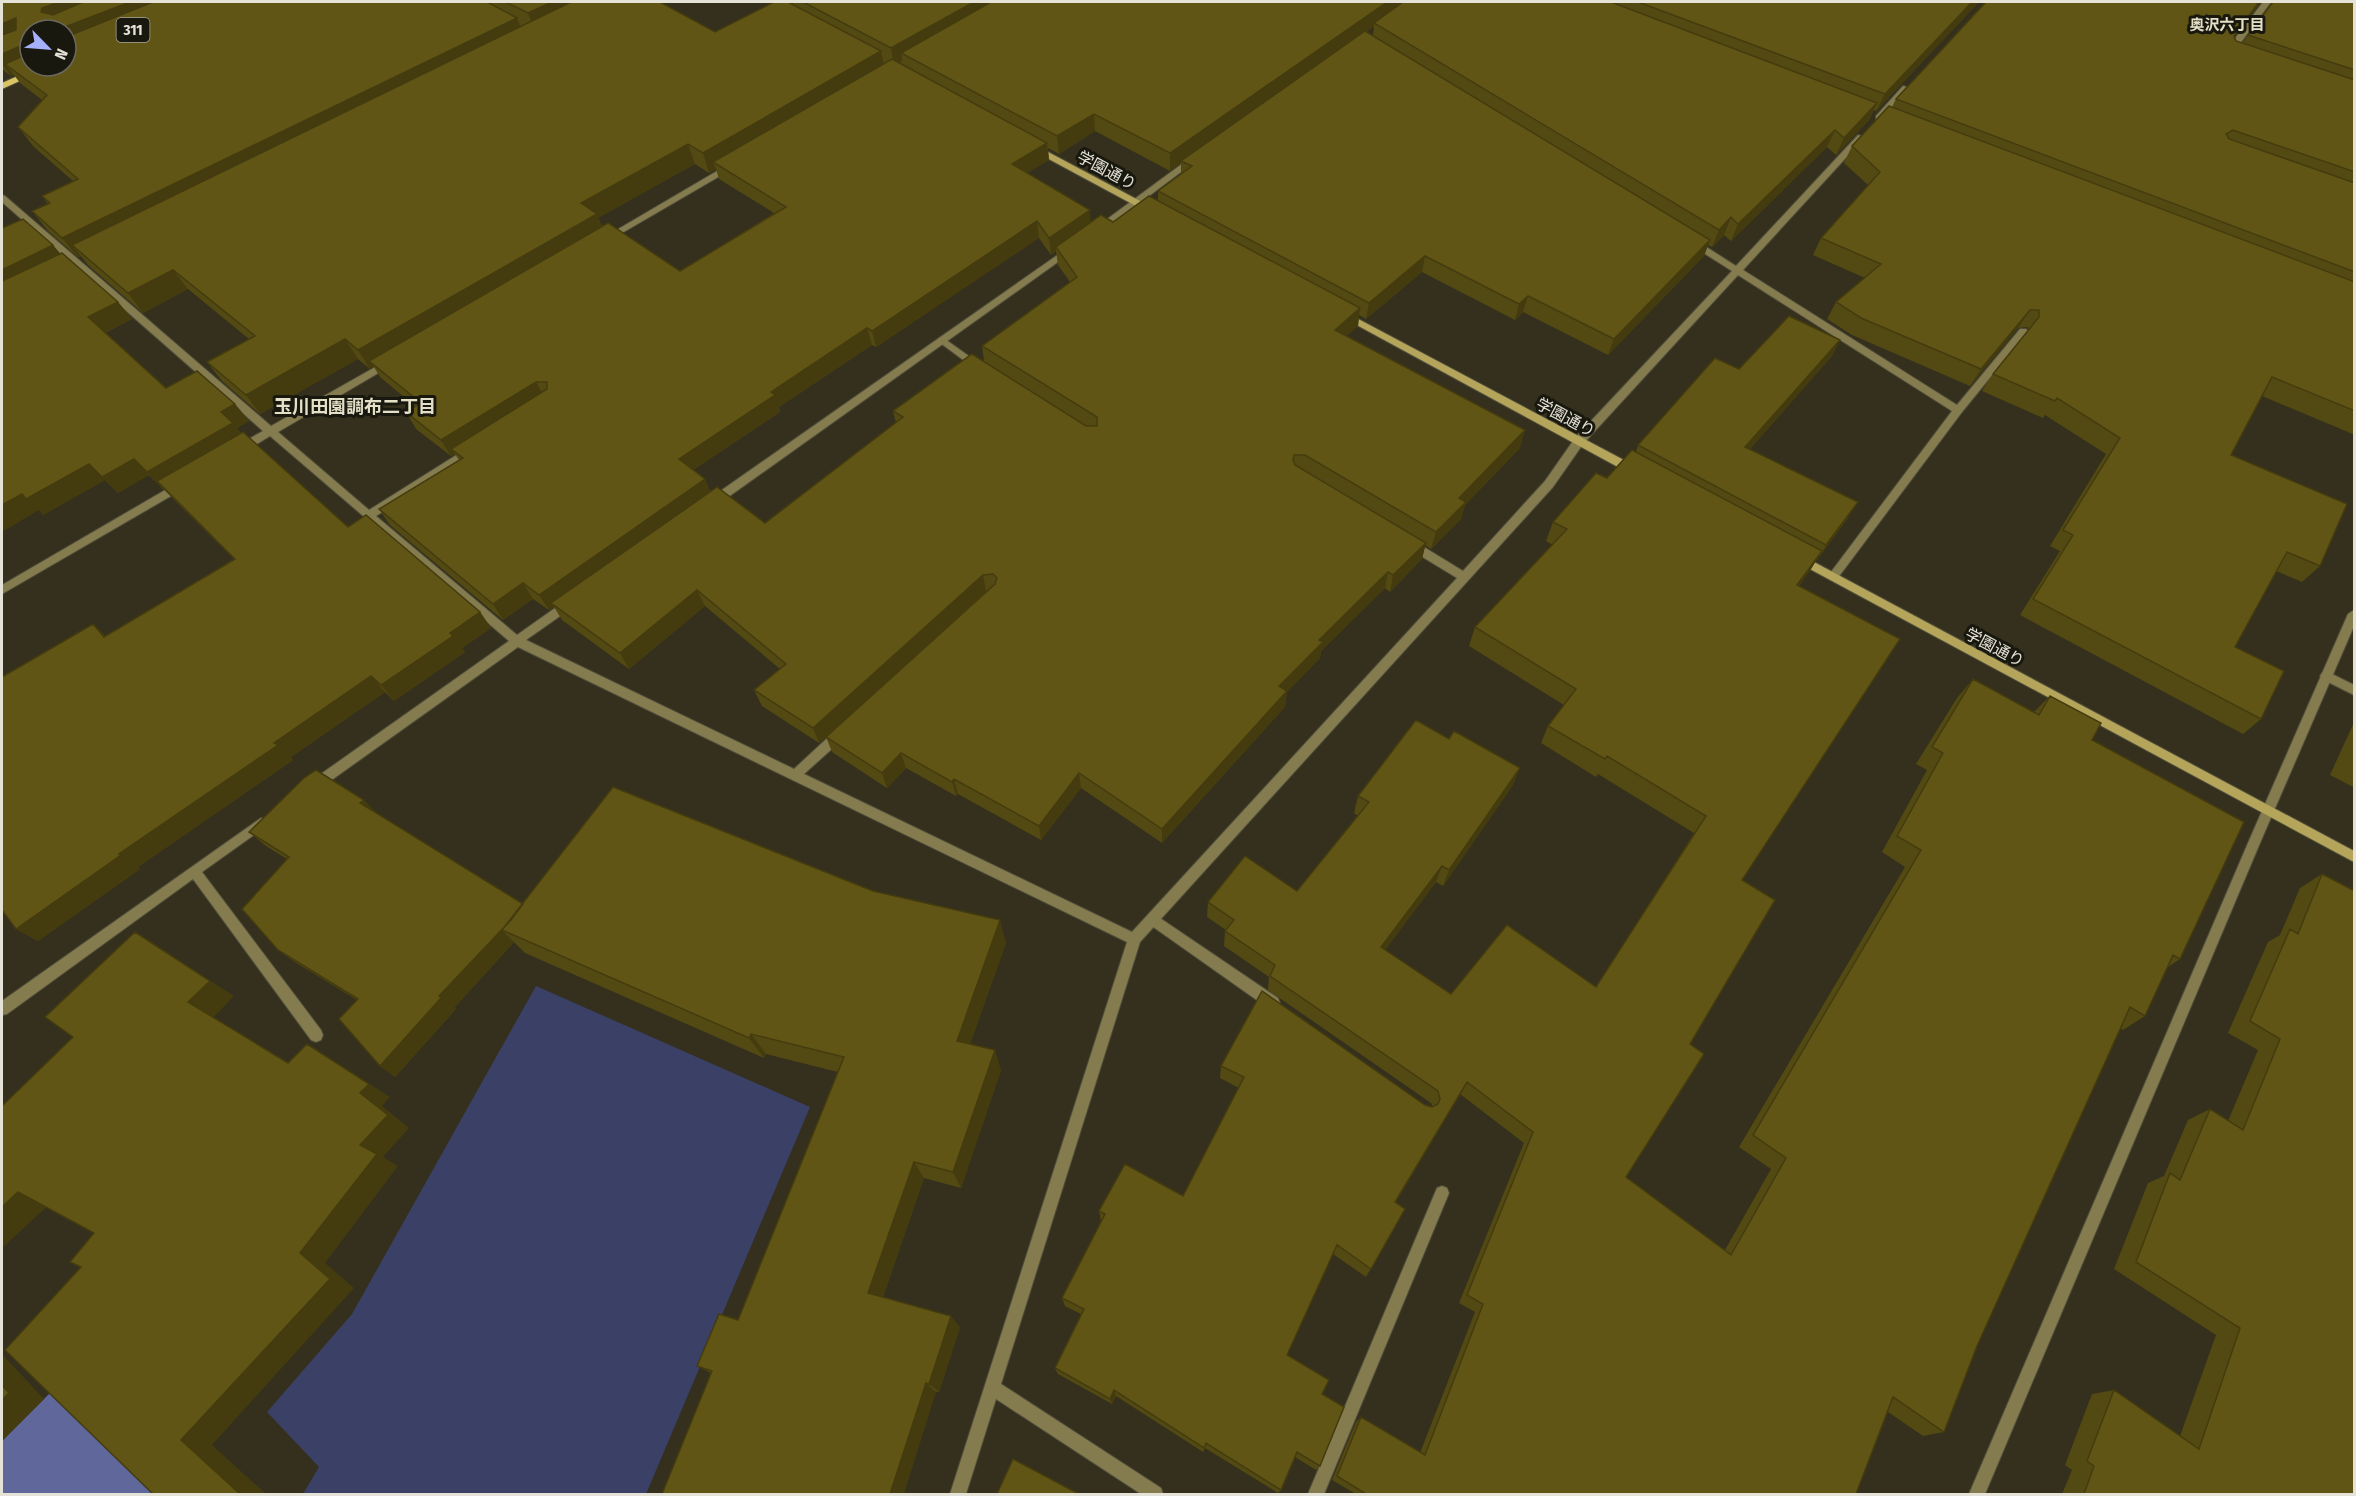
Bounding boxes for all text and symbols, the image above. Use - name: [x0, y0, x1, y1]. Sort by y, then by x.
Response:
- district label: 奥沢六丁目: [2189, 16, 2265, 34]
- north arrow: [18, 18, 78, 78]
- road number: 311: [116, 18, 150, 42]
- text: N: [51, 46, 72, 62]
- street label: 学園通り: [1074, 147, 1139, 194]
- street label: 学園通り: [1533, 394, 1598, 441]
- district label: 玉川田園調布二丁目: [274, 396, 436, 418]
- street label: 学園通り: [1962, 624, 2027, 671]

